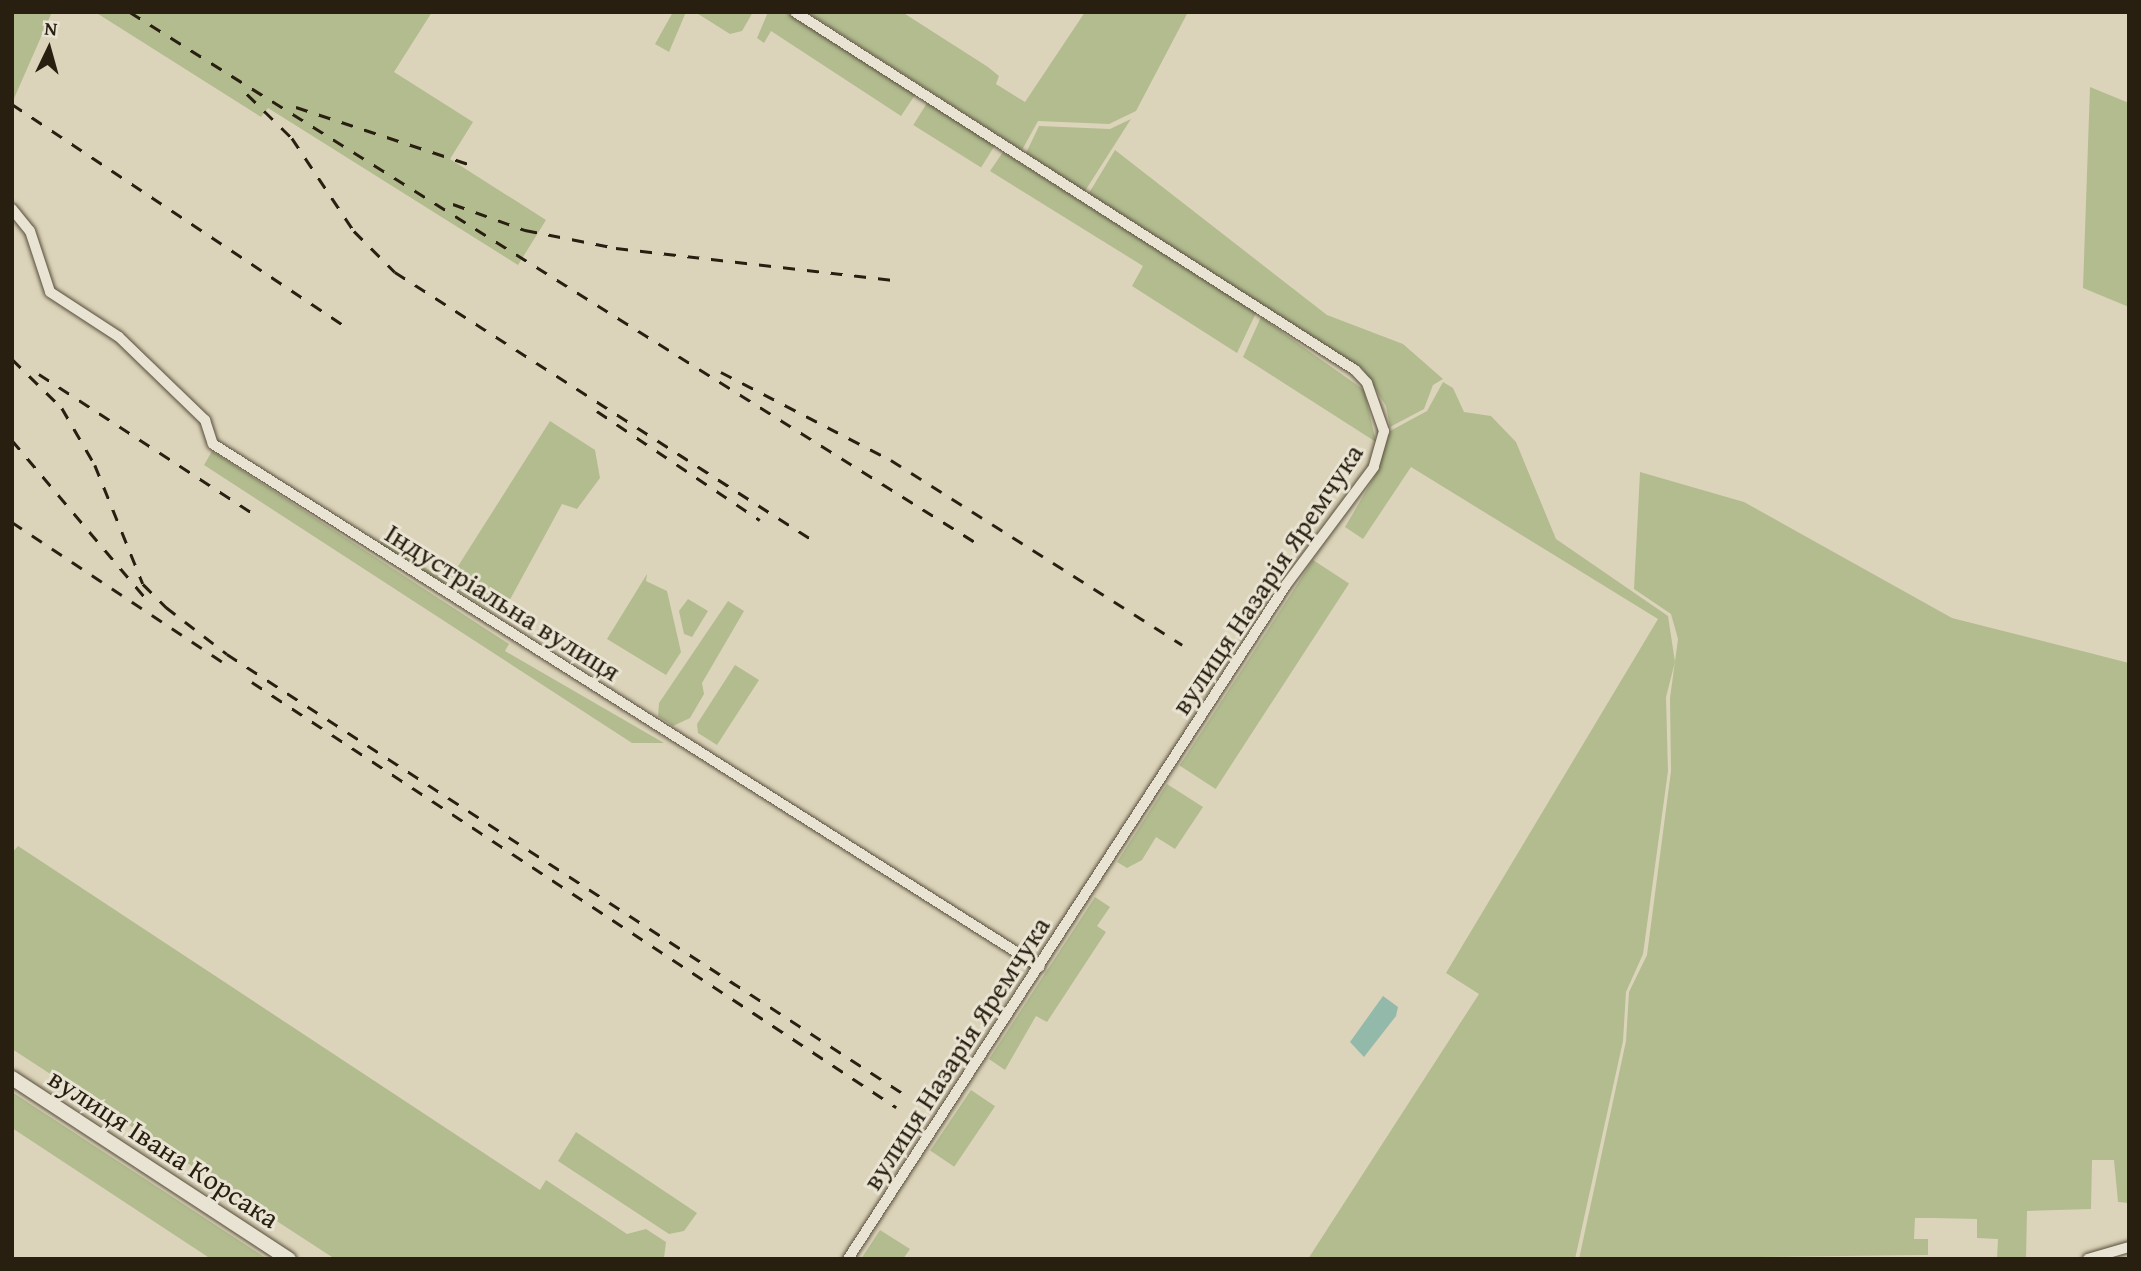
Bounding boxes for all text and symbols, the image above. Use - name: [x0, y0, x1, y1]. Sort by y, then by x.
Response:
- north arrow: [14, 14, 84, 84]
- text: N: [43, 14, 58, 43]
- street label: вулиця Назарія Яремчука: [1164, 437, 1370, 721]
- street label: Індустріальна вулиця: [379, 516, 627, 688]
- street label: вулиця Назарія Яремчука: [855, 910, 1057, 1196]
- street label: вулиця Івана Корсака: [43, 1061, 285, 1235]

